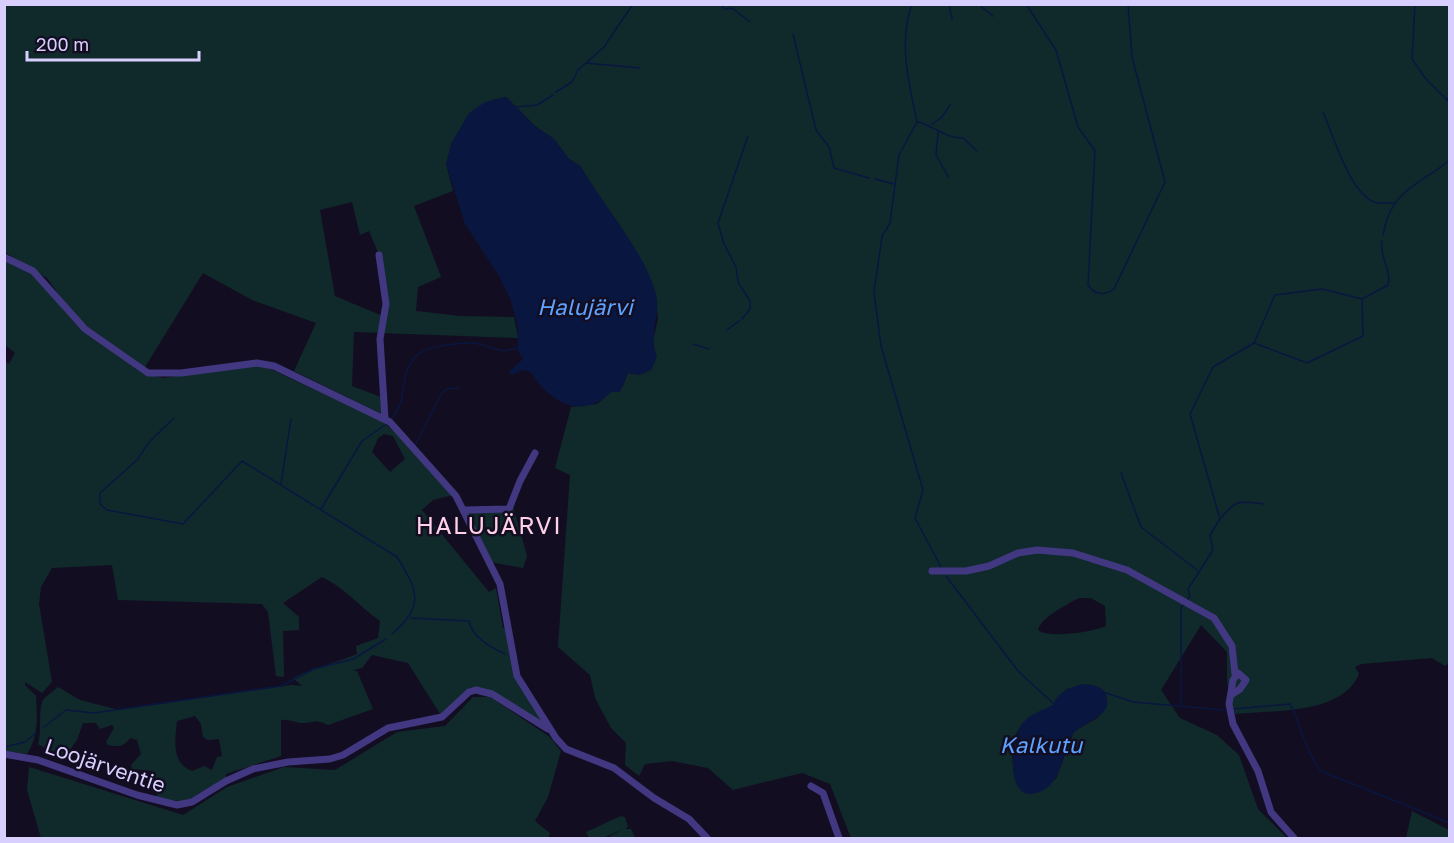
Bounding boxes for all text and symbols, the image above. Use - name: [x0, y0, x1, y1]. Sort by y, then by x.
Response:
- scale bar: [27, 24, 200, 62]
- text: 200 m: [36, 33, 89, 55]
- water label: Halujärvi: [537, 293, 636, 320]
- district label: HALUJÄRVI: [416, 510, 562, 539]
- water label: Kalkutu: [1000, 731, 1084, 758]
- street label: Loojärventie: [42, 732, 169, 798]

